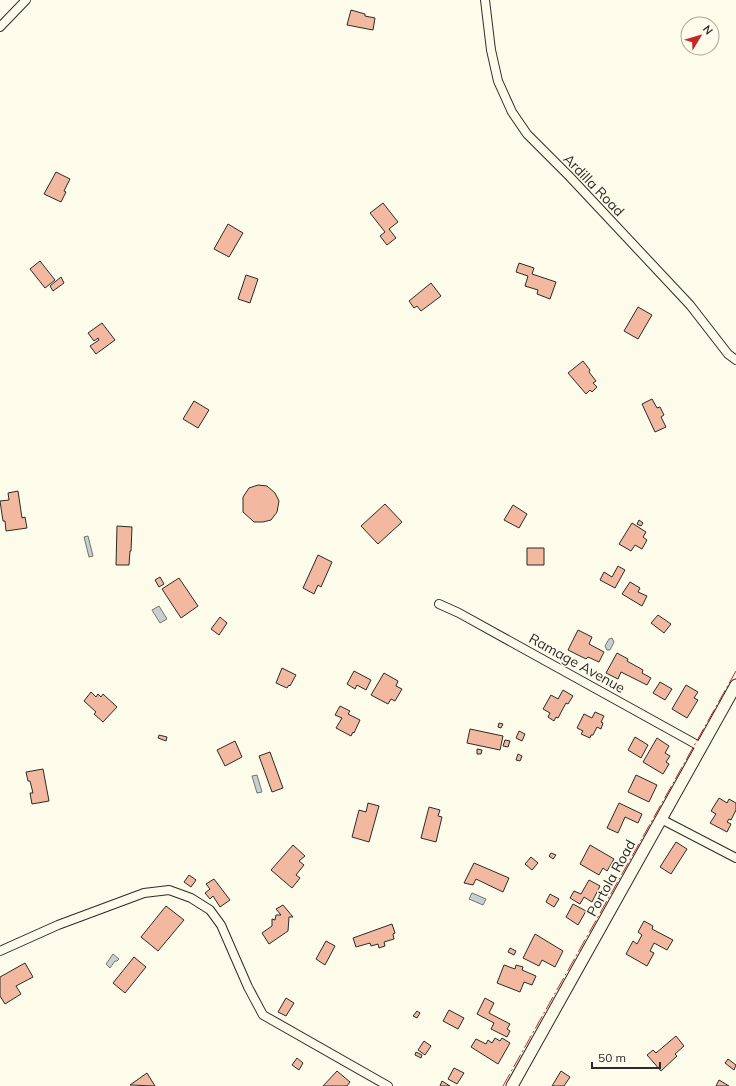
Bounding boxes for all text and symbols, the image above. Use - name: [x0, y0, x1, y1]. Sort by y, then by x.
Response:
- north arrow: [680, 16, 720, 56]
- text: N: [700, 22, 716, 37]
- street label: Ardilla Road: [560, 150, 628, 220]
- street label: Ramage Avenue: [526, 629, 628, 697]
- street label: Portola Road: [583, 837, 639, 919]
- scale bar: [592, 1044, 660, 1070]
- text: 50 m: [598, 1050, 626, 1065]

